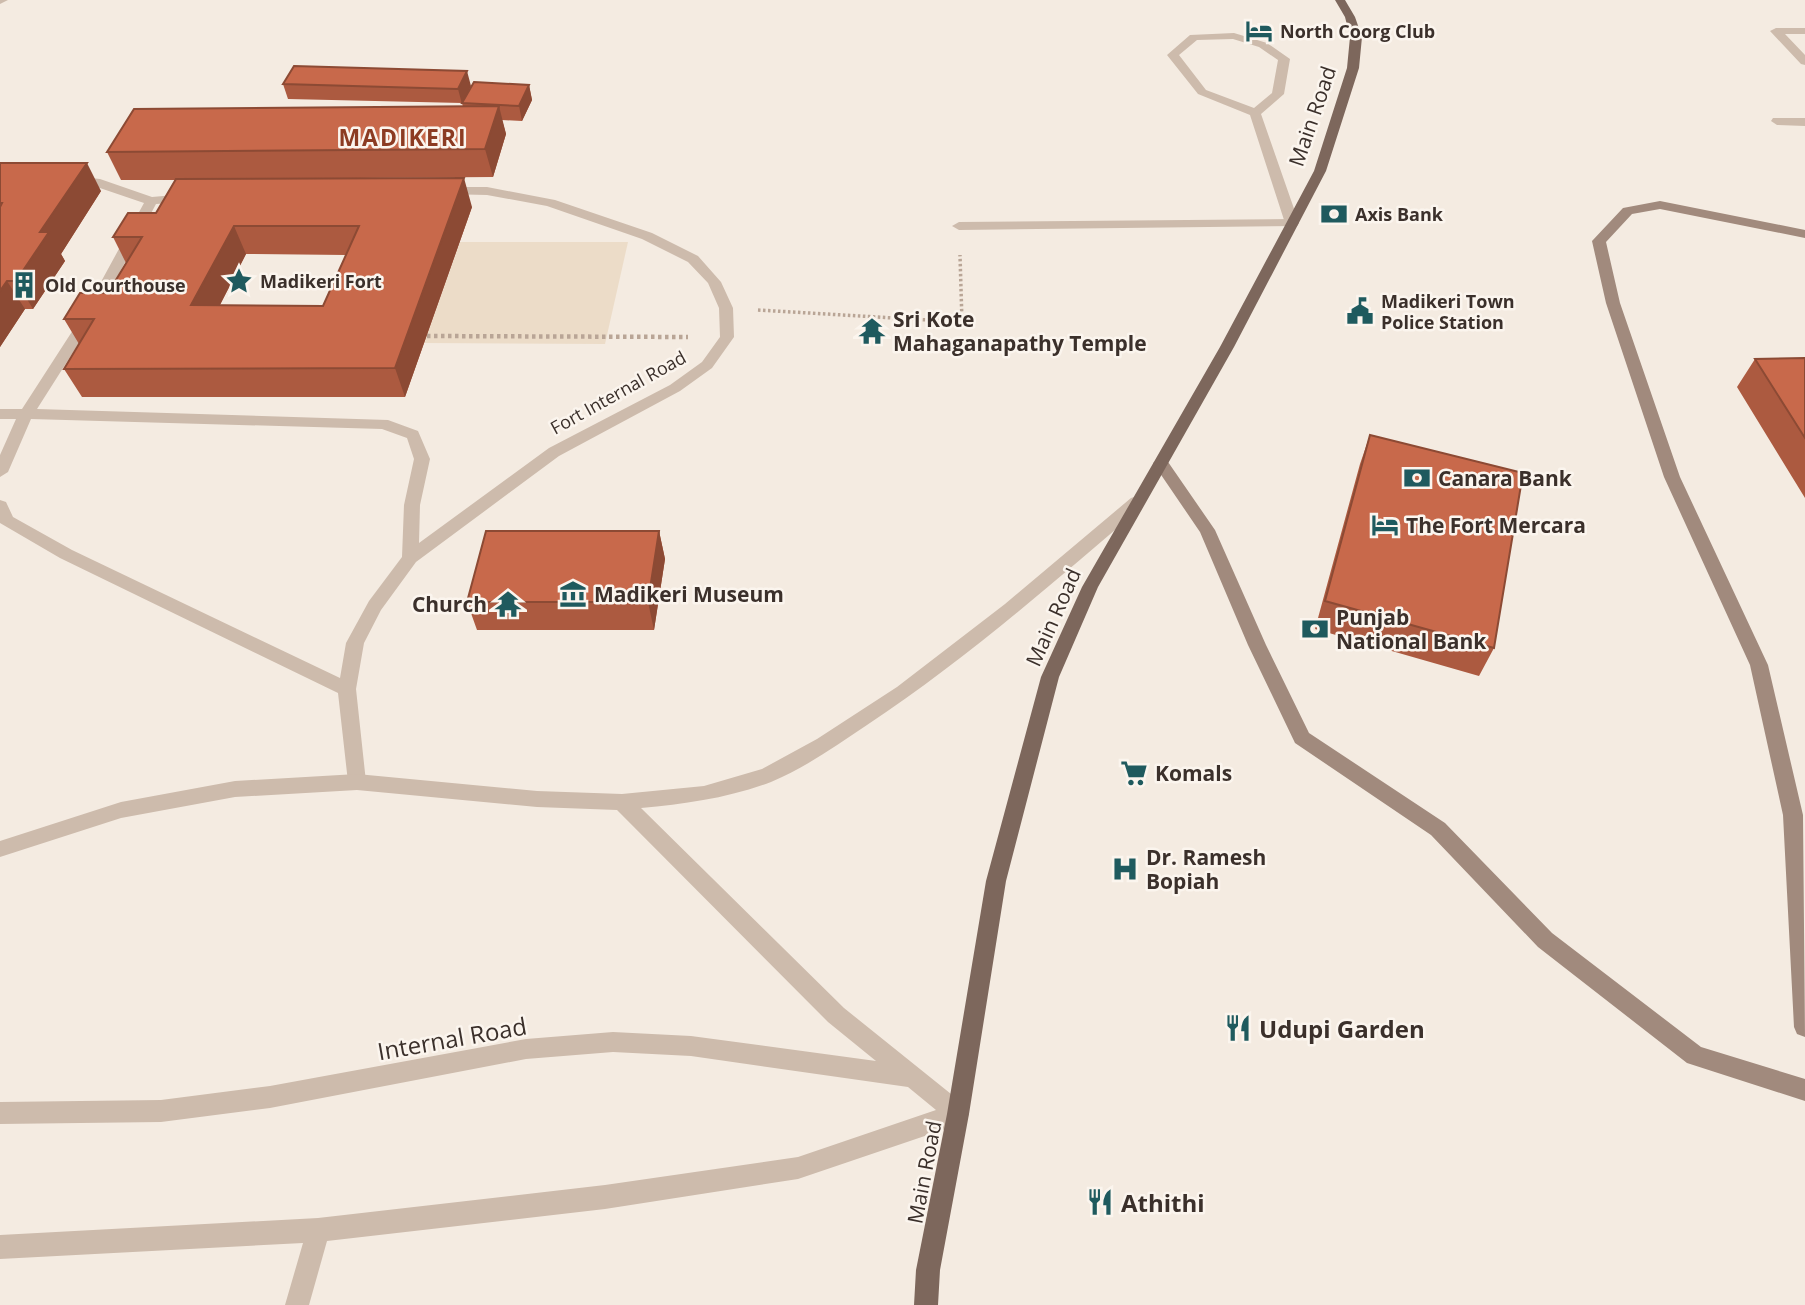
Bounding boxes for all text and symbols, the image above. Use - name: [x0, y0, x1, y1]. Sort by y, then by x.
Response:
- hotel icon: North Coorg Club: [1244, 16, 1274, 46]
- place label: North Coorg Club: [1280, 19, 1435, 43]
- street label: Main Road: [1282, 62, 1342, 170]
- district label: MADIKERI: [338, 121, 468, 153]
- bank icon: Axis Bank: [1319, 199, 1349, 229]
- place label: Axis Bank: [1355, 202, 1444, 226]
- place icon: Madikeri Fort: [224, 266, 254, 296]
- place label: Madikeri Fort: [260, 269, 382, 293]
- building icon: Old Courthouse: [9, 270, 39, 300]
- place label: Old Courthouse: [45, 273, 186, 297]
- place label: Madikeri Town Police Station: [1381, 289, 1515, 334]
- public building icon: Madikeri Town Police Station: [1345, 296, 1375, 326]
- place label: Sri Kote Mahaganapathy Temple: [893, 305, 1147, 357]
- temple icon: Sri Kote Mahaganapathy Temple: [857, 316, 887, 346]
- street label: Fort Internal Road: [546, 345, 690, 439]
- bank icon: Canara Bank: [1402, 463, 1432, 493]
- place label: Canara Bank: [1438, 464, 1573, 492]
- hotel icon: The Fort Mercara: [1370, 510, 1400, 540]
- place label: The Fort Mercara: [1406, 511, 1586, 539]
- street label: Main Road: [1019, 564, 1087, 670]
- museum icon: Madikeri Museum: [558, 579, 588, 609]
- place label: Madikeri Museum: [594, 580, 784, 608]
- temple icon: Church: [493, 589, 523, 619]
- place label: Church: [412, 590, 487, 618]
- place label: Punjab National Bank: [1336, 603, 1487, 655]
- bank icon: Punjab National Bank: [1300, 614, 1330, 644]
- supermarket icon: Komals: [1119, 758, 1149, 788]
- place label: Komals: [1155, 759, 1232, 787]
- place label: Dr. Ramesh Bopiah: [1146, 843, 1266, 895]
- hospital icon: Dr. Ramesh Bopiah: [1110, 854, 1140, 884]
- street label: Internal Road: [375, 1009, 529, 1067]
- place label: Udupi Garden: [1259, 1012, 1425, 1045]
- restaurant icon: Udupi Garden: [1223, 1013, 1253, 1043]
- street label: Main Road: [900, 1118, 948, 1226]
- place label: Athithi: [1121, 1186, 1205, 1219]
- restaurant icon: Athithi: [1085, 1187, 1115, 1217]

